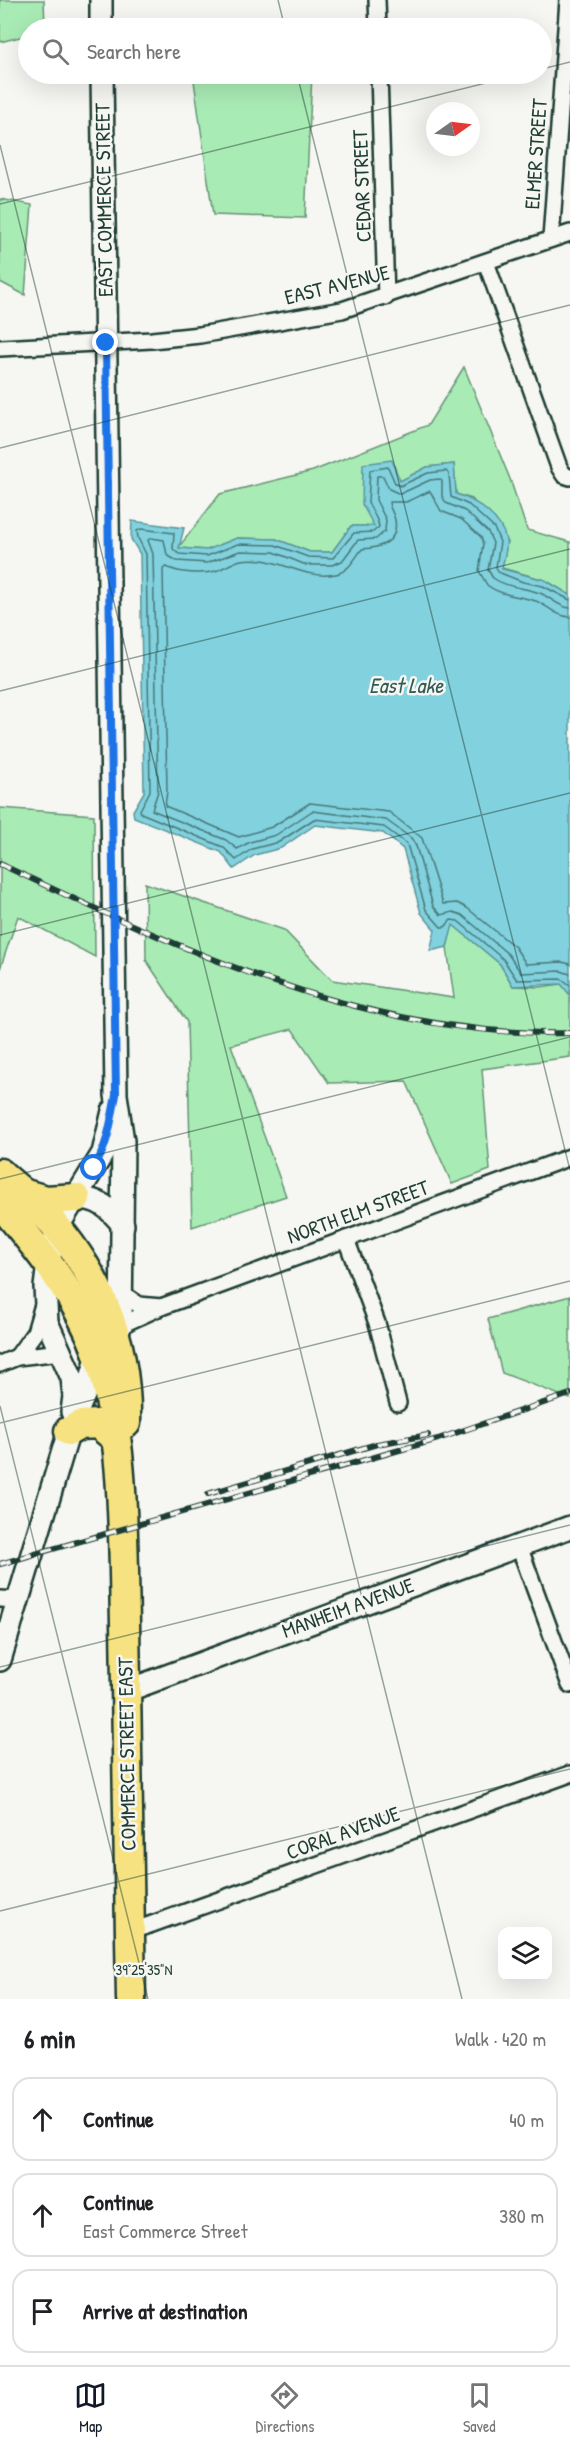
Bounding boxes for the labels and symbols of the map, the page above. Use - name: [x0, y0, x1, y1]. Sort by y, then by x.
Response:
- street label: ELMER STREET: [517, 97, 554, 210]
- street label: EAST COMMERCE STREET: [87, 102, 120, 297]
- north arrow: [426, 102, 480, 156]
- street label: CEDAR STREET: [345, 128, 378, 243]
- street label: EAST AVENUE: [281, 257, 392, 312]
- route end: [92, 329, 118, 355]
- water label: East Lake: [369, 670, 444, 700]
- route start: [80, 1154, 106, 1180]
- street label: NORTH ELM STREET: [283, 1172, 434, 1251]
- street label: MANHEIM AVENUE: [278, 1570, 418, 1645]
- street label: COMMERCE STREET EAST: [110, 1656, 143, 1851]
- street label: CORAL AVENUE: [282, 1799, 404, 1866]
- text: 39°25'35"N: [115, 1959, 173, 1980]

